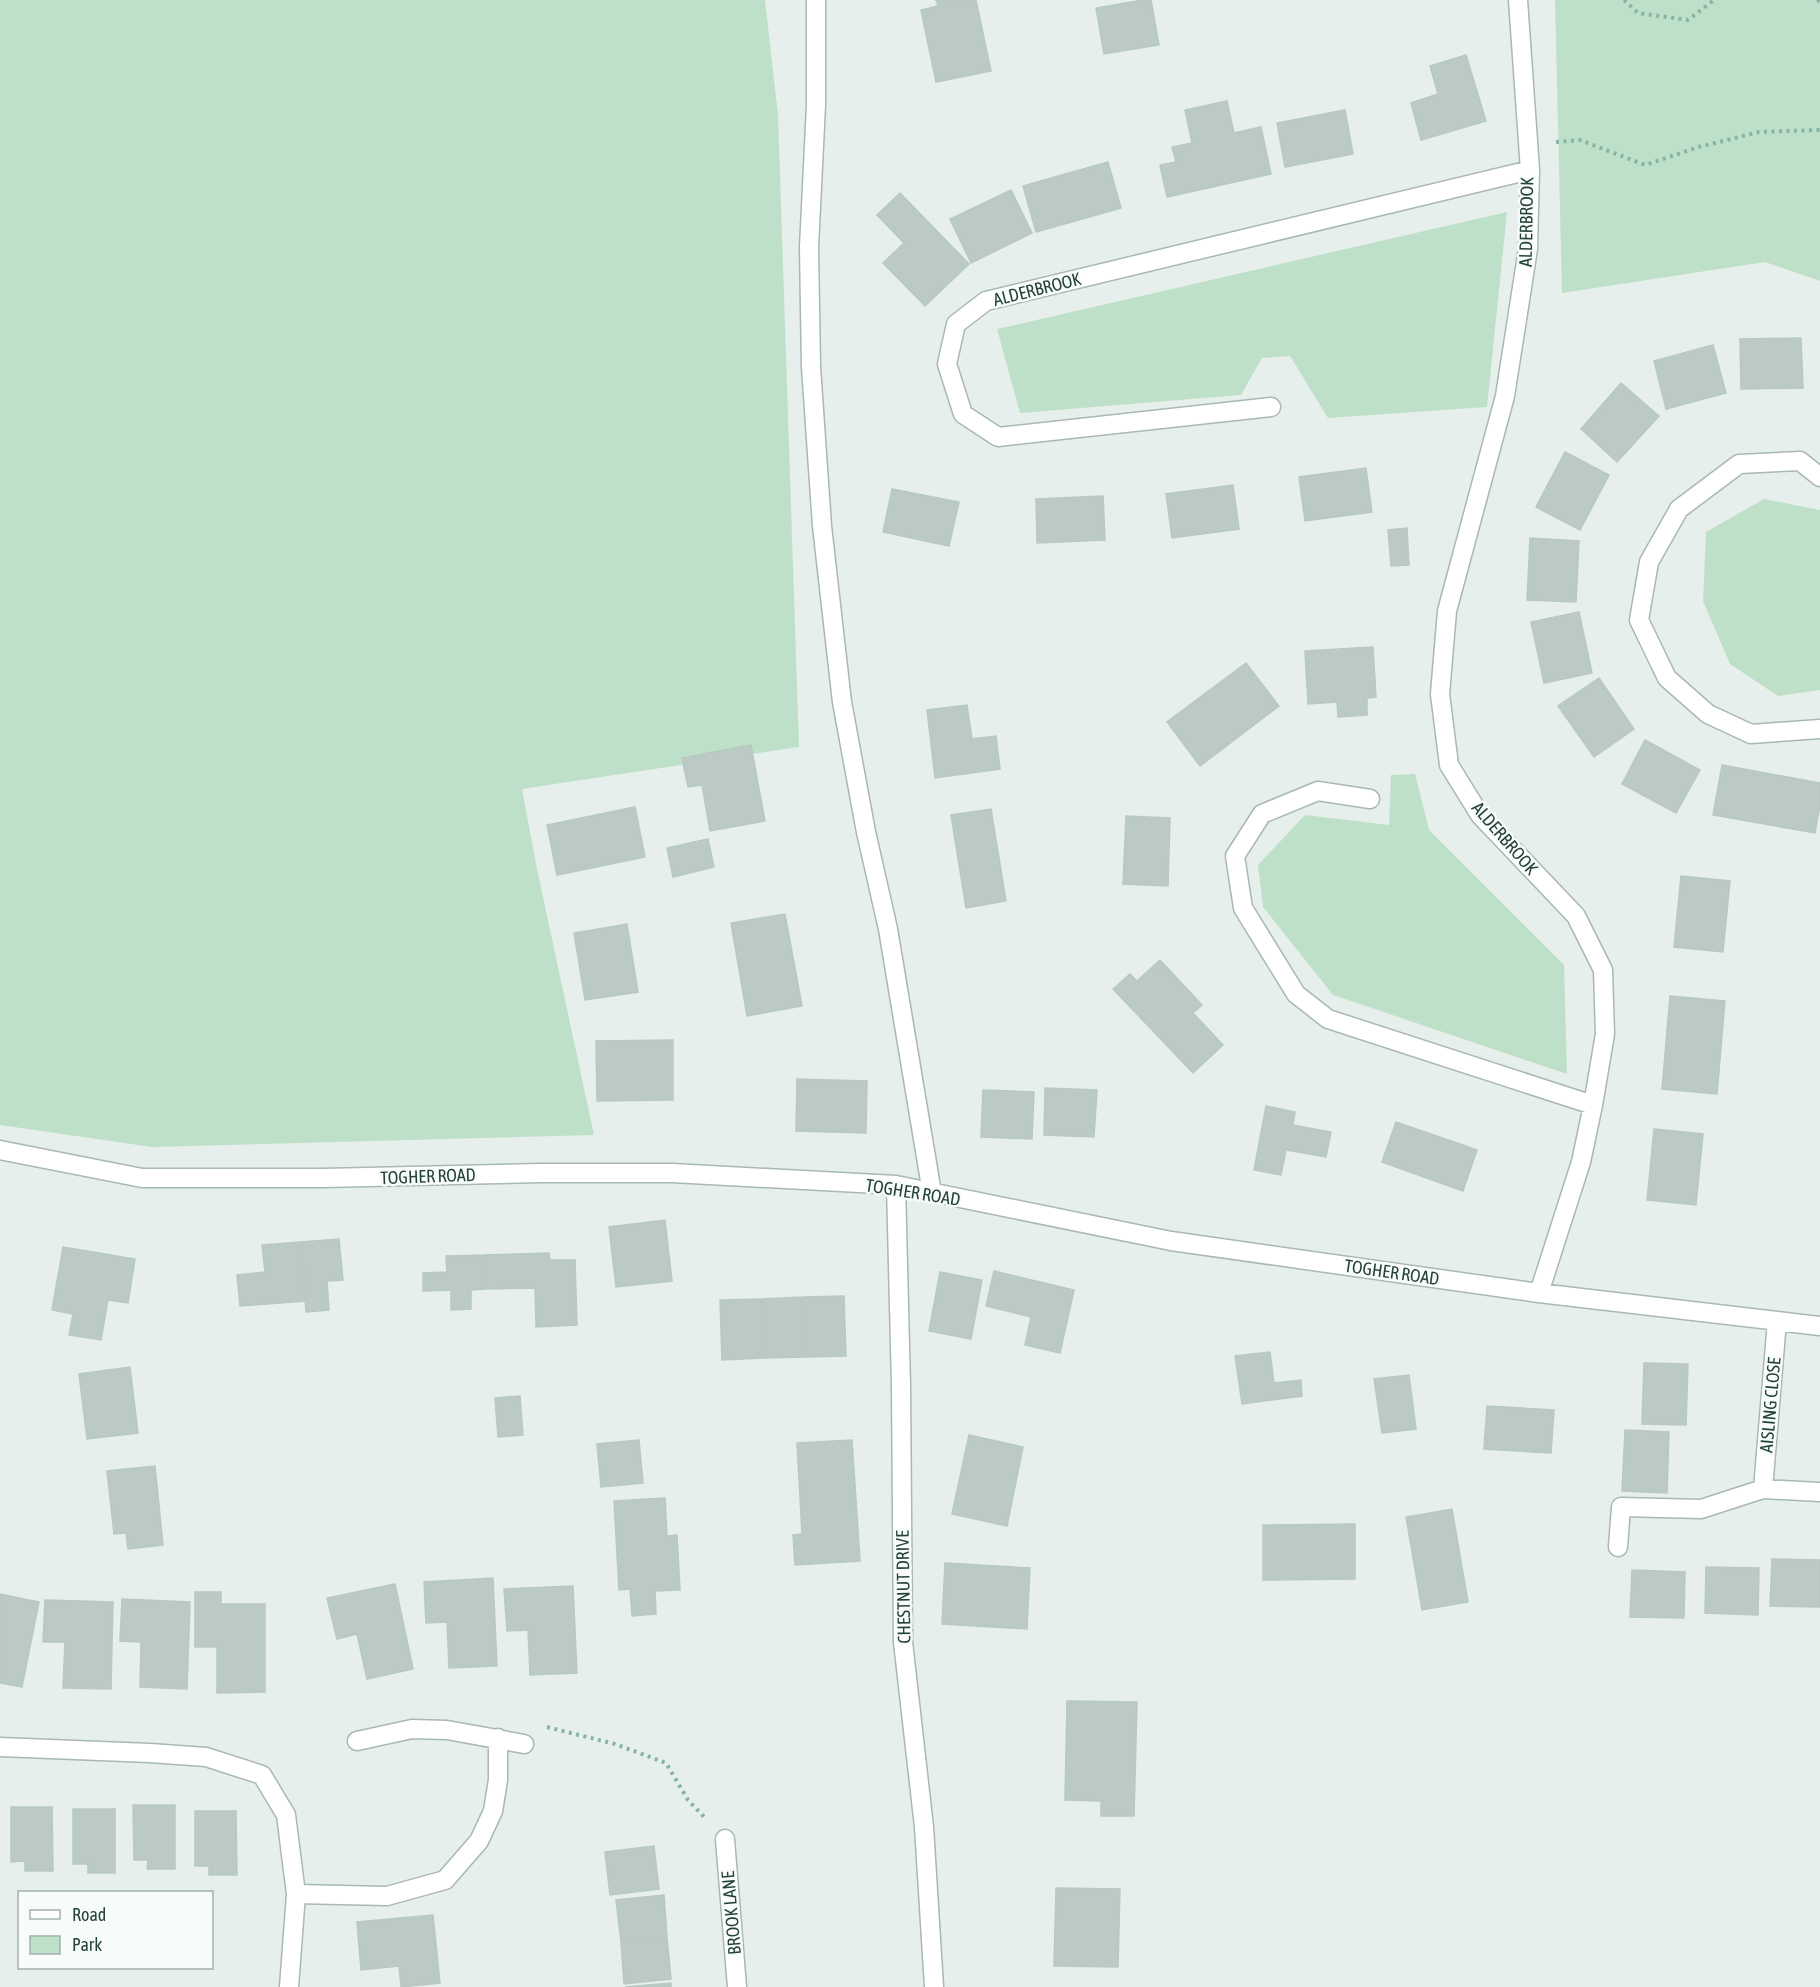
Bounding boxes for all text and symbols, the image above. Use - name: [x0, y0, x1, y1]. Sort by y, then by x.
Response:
- street label: ALDERBROOK: [1515, 177, 1537, 267]
- street label: ALDERBROOK: [991, 268, 1083, 310]
- street label: ALDERBROOK: [1468, 797, 1542, 879]
- street label: TOGHER ROAD: [380, 1164, 476, 1188]
- street label: TOGHER ROAD: [864, 1174, 962, 1210]
- street label: TOGHER ROAD: [1343, 1255, 1441, 1289]
- street label: AISLING CLOSE: [1755, 1356, 1785, 1454]
- street label: CHESTNUT DRIVE: [892, 1530, 914, 1644]
- street label: BROOK LANE: [717, 1870, 745, 1956]
- legend: [18, 1891, 213, 1969]
- text: Road: [72, 1904, 106, 1925]
- text: Park: [72, 1934, 102, 1955]

